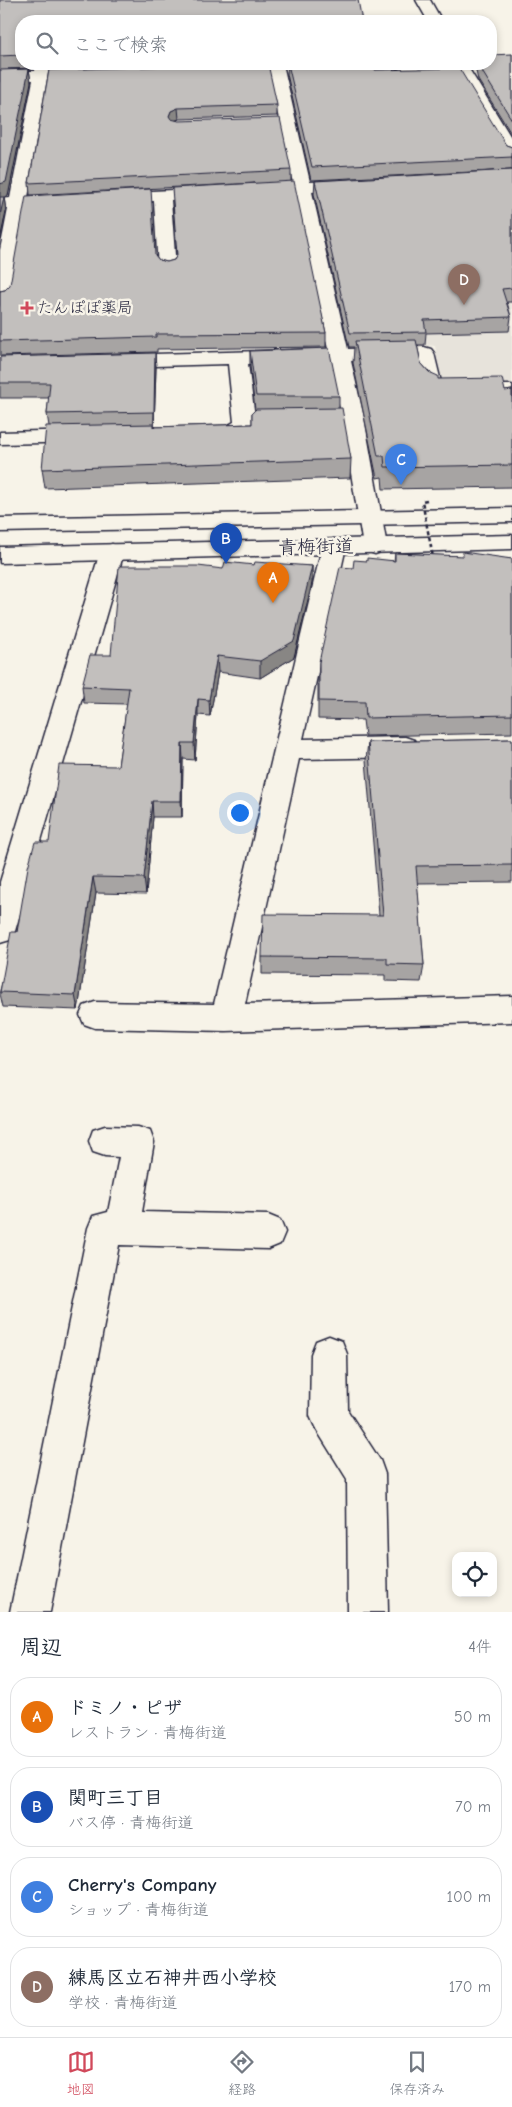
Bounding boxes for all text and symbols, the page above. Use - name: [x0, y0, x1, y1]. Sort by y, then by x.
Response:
- search box: [15, 15, 497, 70]
- icon: search: [33, 29, 61, 57]
- text: ここで検索: [73, 34, 168, 56]
- pin: D: [448, 264, 480, 305]
- place label: たんぽぽ薬局: [37, 299, 133, 317]
- marker: たんぽぽ薬局: [21, 302, 33, 314]
- pin: C: [385, 444, 417, 485]
- pin: B: [210, 523, 242, 564]
- street label: 青梅街道: [278, 535, 354, 559]
- pin: A: [257, 562, 289, 603]
- your location: [227, 800, 253, 826]
- map controls: [452, 1552, 497, 1597]
- button: locate: [452, 1552, 497, 1597]
- text: 周辺: [20, 1635, 62, 1659]
- text: 4件: [468, 1638, 492, 1656]
- text: ドミノ・ピザ: [68, 1697, 182, 1719]
- text: A: [33, 1708, 41, 1726]
- text: 50 m: [454, 1708, 491, 1726]
- text: レストラン · 青梅街道: [68, 1724, 227, 1742]
- text: 関町三丁目: [68, 1787, 163, 1809]
- text: B: [32, 1798, 42, 1816]
- text: 70 m: [455, 1798, 491, 1816]
- text: バス停 · 青梅街道: [68, 1814, 194, 1832]
- text: Cherry's Company: [68, 1874, 217, 1896]
- text: C: [32, 1888, 42, 1906]
- text: 100 m: [447, 1888, 491, 1906]
- text: ショップ · 青梅街道: [68, 1901, 209, 1919]
- text: 練馬区立石神井西小学校: [68, 1967, 277, 1989]
- text: D: [32, 1978, 42, 1996]
- text: 170 m: [449, 1978, 491, 1996]
- text: 学校 · 青梅街道: [68, 1994, 178, 2012]
- tab: 地図: [67, 2048, 95, 2098]
- tab: 経路: [228, 2048, 256, 2098]
- tab: 保存済み: [389, 2048, 445, 2098]

